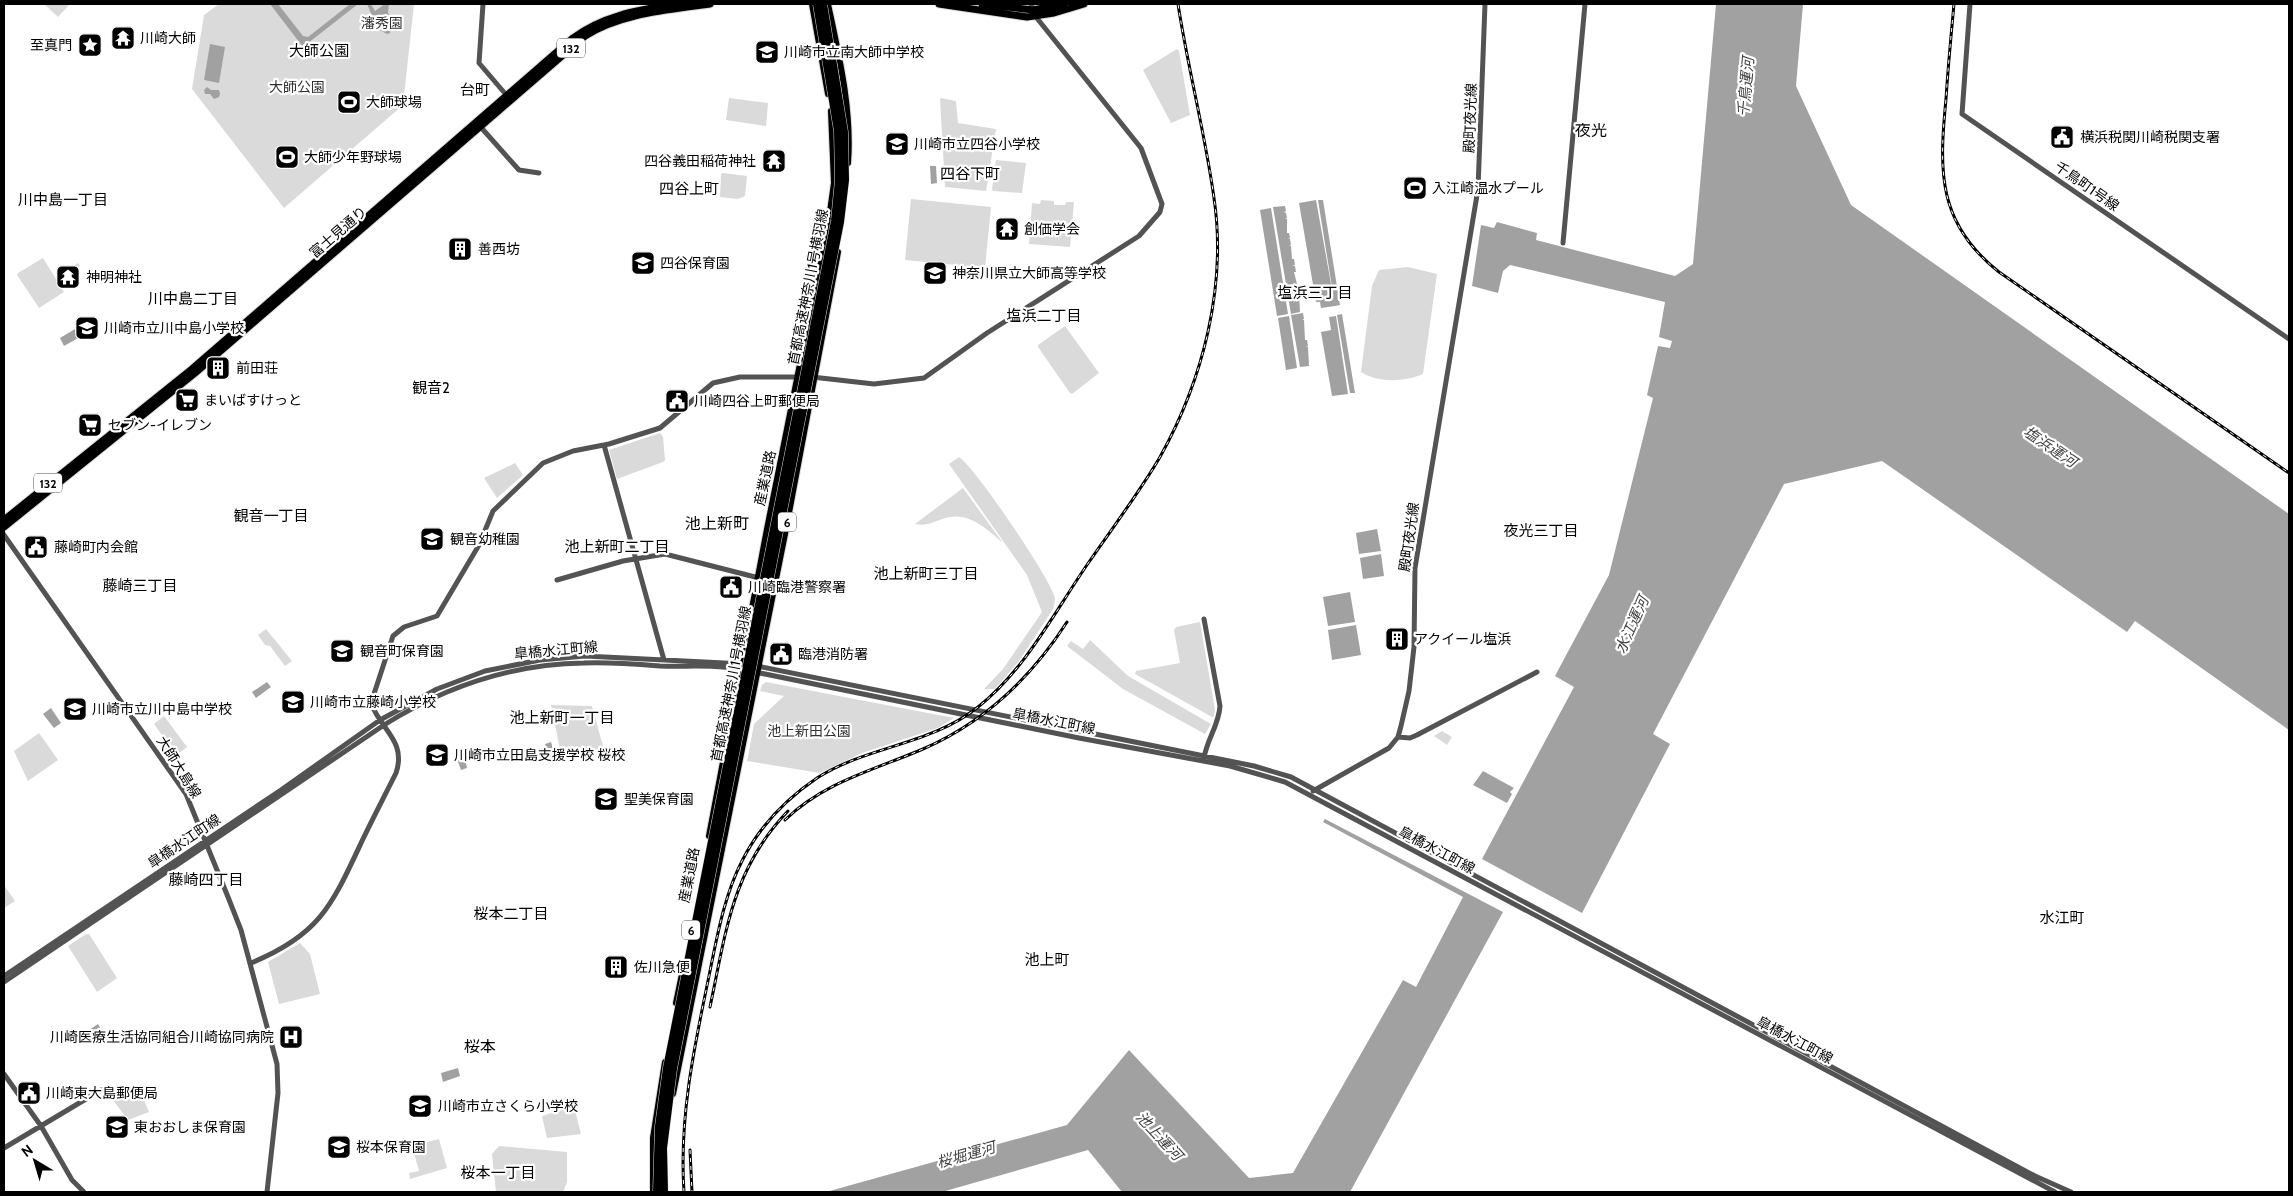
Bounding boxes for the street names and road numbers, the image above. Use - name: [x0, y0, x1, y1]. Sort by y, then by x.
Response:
- road number: 132: [557, 38, 585, 58]
- street label: 殿町夜光線: [1460, 83, 1480, 153]
- street label: 千鳥町1号線: [2051, 157, 2123, 215]
- street label: 富士見通り: [306, 202, 370, 262]
- street label: 首都高速神奈川1号横羽線: [784, 207, 832, 367]
- street label: 産業道路: [750, 449, 780, 507]
- road number: 132: [34, 473, 62, 492]
- street label: 殿町夜光線: [1395, 501, 1423, 573]
- road number: 6: [778, 512, 796, 532]
- street label: 首都高速神奈川1号横羽線: [707, 604, 755, 764]
- street label: 皐橋水江町線: [513, 637, 599, 663]
- street label: 皐橋水江町線: [1011, 704, 1097, 738]
- street label: 大師大島線: [153, 733, 205, 801]
- street label: 皐橋水江町線: [144, 810, 224, 872]
- street label: 皐橋水江町線: [1396, 822, 1478, 878]
- street label: 産業道路: [675, 846, 703, 904]
- road number: 6: [682, 920, 700, 940]
- street label: 皐橋水江町線: [1754, 1012, 1836, 1068]

